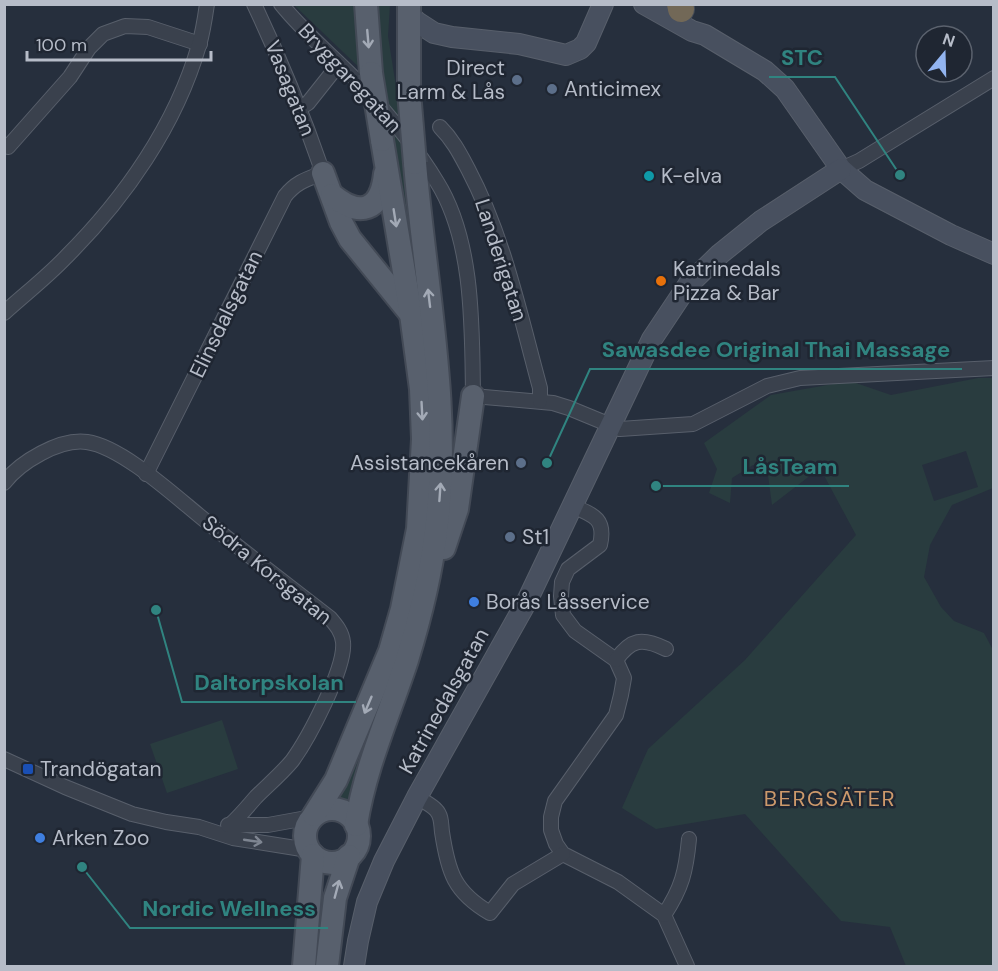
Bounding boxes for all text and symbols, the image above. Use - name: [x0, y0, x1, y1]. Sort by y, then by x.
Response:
- street label: Bryggaregatan: [292, 17, 408, 139]
- scale bar: [27, 24, 212, 62]
- north arrow: [914, 24, 974, 84]
- one-way arrow: [363, 28, 374, 48]
- text: N: [940, 28, 958, 52]
- text: 100 m: [36, 33, 87, 57]
- street label: Vasagatan: [258, 36, 322, 140]
- callout: STC: [769, 37, 835, 77]
- text: STC: [781, 43, 823, 72]
- place label: Direct Larm & Lås: [396, 54, 505, 106]
- marker: Direct Larm & Lås: [510, 73, 524, 87]
- place label: Anticimex: [564, 75, 661, 103]
- marker: Anticimex: [545, 82, 559, 96]
- place label: K-elva: [661, 162, 722, 190]
- marker: K-elva: [642, 169, 656, 183]
- street label: Landerigatan: [468, 195, 534, 325]
- one-way arrow: [390, 208, 401, 227]
- street label: Elinsdalsgatan: [183, 246, 269, 382]
- place label: Katrinedals Pizza & Bar: [673, 255, 781, 307]
- marker: Katrinedals Pizza & Bar: [654, 274, 668, 288]
- one-way arrow: [423, 289, 434, 308]
- callout: Sawasdee Original Thai Massage: [590, 329, 962, 369]
- text: Sawasdee Original Thai Massage: [602, 335, 950, 364]
- one-way arrow: [416, 401, 427, 421]
- callout: LåsTeam: [731, 446, 849, 486]
- place label: Assistancekåren: [350, 449, 509, 477]
- text: LåsTeam: [743, 452, 837, 481]
- marker: Assistancekåren: [514, 456, 528, 470]
- one-way arrow: [434, 483, 445, 503]
- street label: Södra Korsgatan: [196, 509, 338, 631]
- place label: St1: [522, 523, 549, 551]
- marker: St1: [503, 530, 517, 544]
- place label: Borås Låsservice: [486, 588, 650, 616]
- marker: Borås Låsservice: [467, 595, 481, 609]
- street label: Katrinedalsgatan: [392, 623, 496, 779]
- callout: Daltorpskolan: [182, 662, 356, 702]
- text: Daltorpskolan: [194, 668, 344, 697]
- one-way arrow: [362, 696, 373, 714]
- place label: Trandögatan: [40, 755, 162, 783]
- marker: Trandögatan: [21, 762, 35, 776]
- district label: BERGSÄTER: [764, 784, 896, 813]
- place label: Arken Zoo: [52, 824, 149, 852]
- marker: Arken Zoo: [33, 831, 47, 845]
- one-way arrow: [243, 835, 263, 846]
- one-way arrow: [332, 880, 344, 899]
- callout: Nordic Wellness: [130, 888, 328, 928]
- text: Nordic Wellness: [142, 894, 316, 923]

